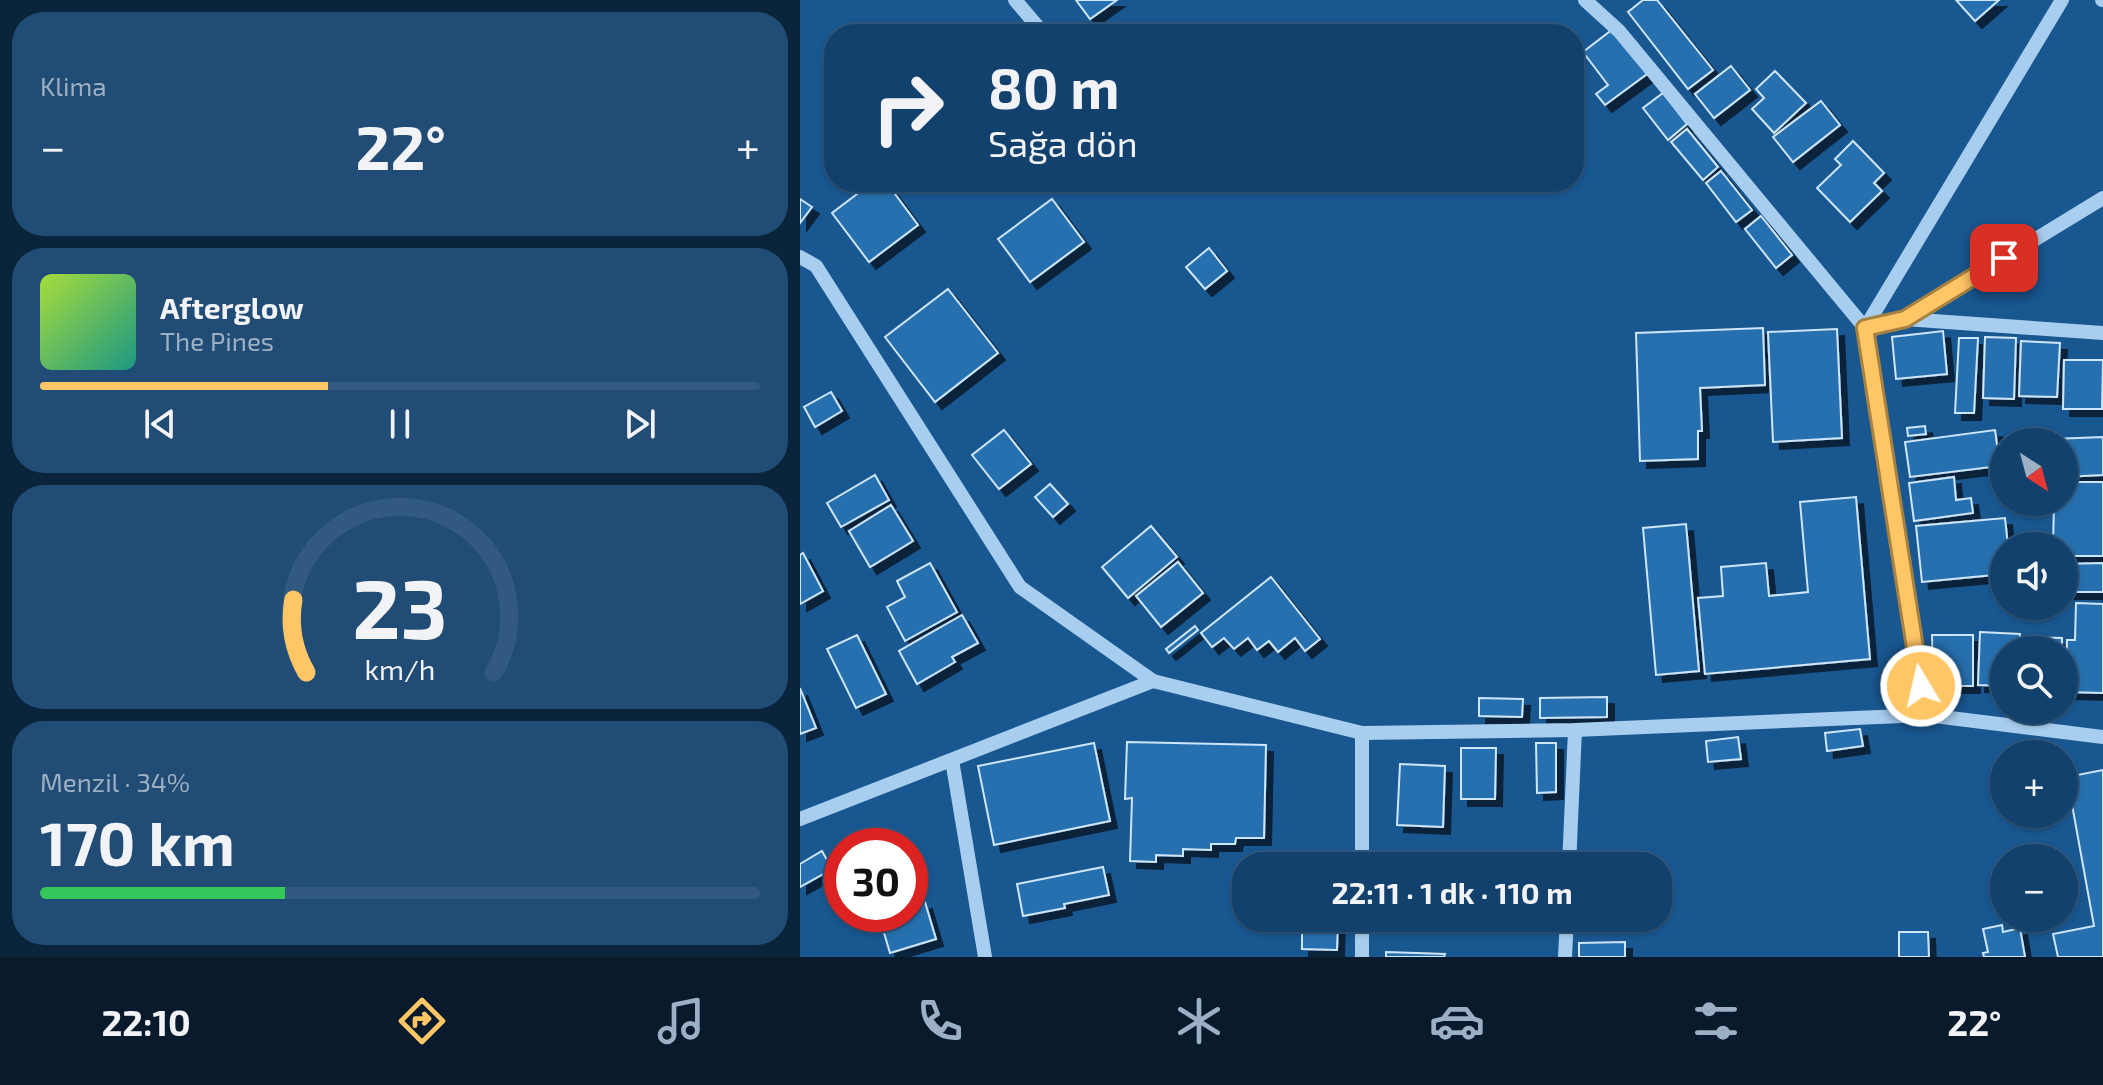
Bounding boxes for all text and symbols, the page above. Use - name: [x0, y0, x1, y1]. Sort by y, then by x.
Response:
- text: 80 m: [988, 53, 1120, 120]
- icon: right: [856, 56, 960, 160]
- text: Klima: [40, 70, 107, 101]
- text: 22°: [356, 110, 446, 182]
- text: −: [40, 119, 66, 172]
- text: +: [736, 119, 760, 172]
- text: Sağa dön: [988, 121, 1138, 164]
- pin: [1970, 224, 2038, 292]
- icon: arrive: [1982, 236, 2026, 280]
- text: Afterglow: [160, 289, 304, 325]
- text: The Pines: [160, 325, 274, 356]
- icon: previous: [138, 402, 182, 446]
- icon: pause: [378, 402, 422, 446]
- icon: next: [618, 402, 662, 446]
- north arrow: [1990, 428, 2078, 516]
- map controls: [1990, 428, 2078, 932]
- button: sound: [1990, 532, 2078, 620]
- text: 23: [352, 555, 448, 655]
- button: search: [1990, 636, 2078, 724]
- position arrow: [1879, 644, 1963, 728]
- text: km/h: [365, 651, 435, 686]
- button: +: [1990, 740, 2078, 828]
- text: Menzil · 34%: [40, 766, 190, 797]
- text: 170 km: [40, 806, 235, 878]
- speed limit sign: 30: [824, 828, 928, 932]
- button: −: [1990, 844, 2078, 932]
- text: 22:11 · 1 dk · 110 m: [1331, 874, 1573, 910]
- icon: directions: [394, 993, 450, 1049]
- icon: music: [653, 993, 709, 1049]
- icon: phone: [912, 993, 968, 1049]
- icon: climate: [1171, 993, 1227, 1049]
- icon: car: [1429, 993, 1485, 1049]
- icon: filters: [1688, 993, 1744, 1049]
- text: 22:10: [101, 1000, 191, 1043]
- text: 22°: [1947, 1000, 2001, 1043]

